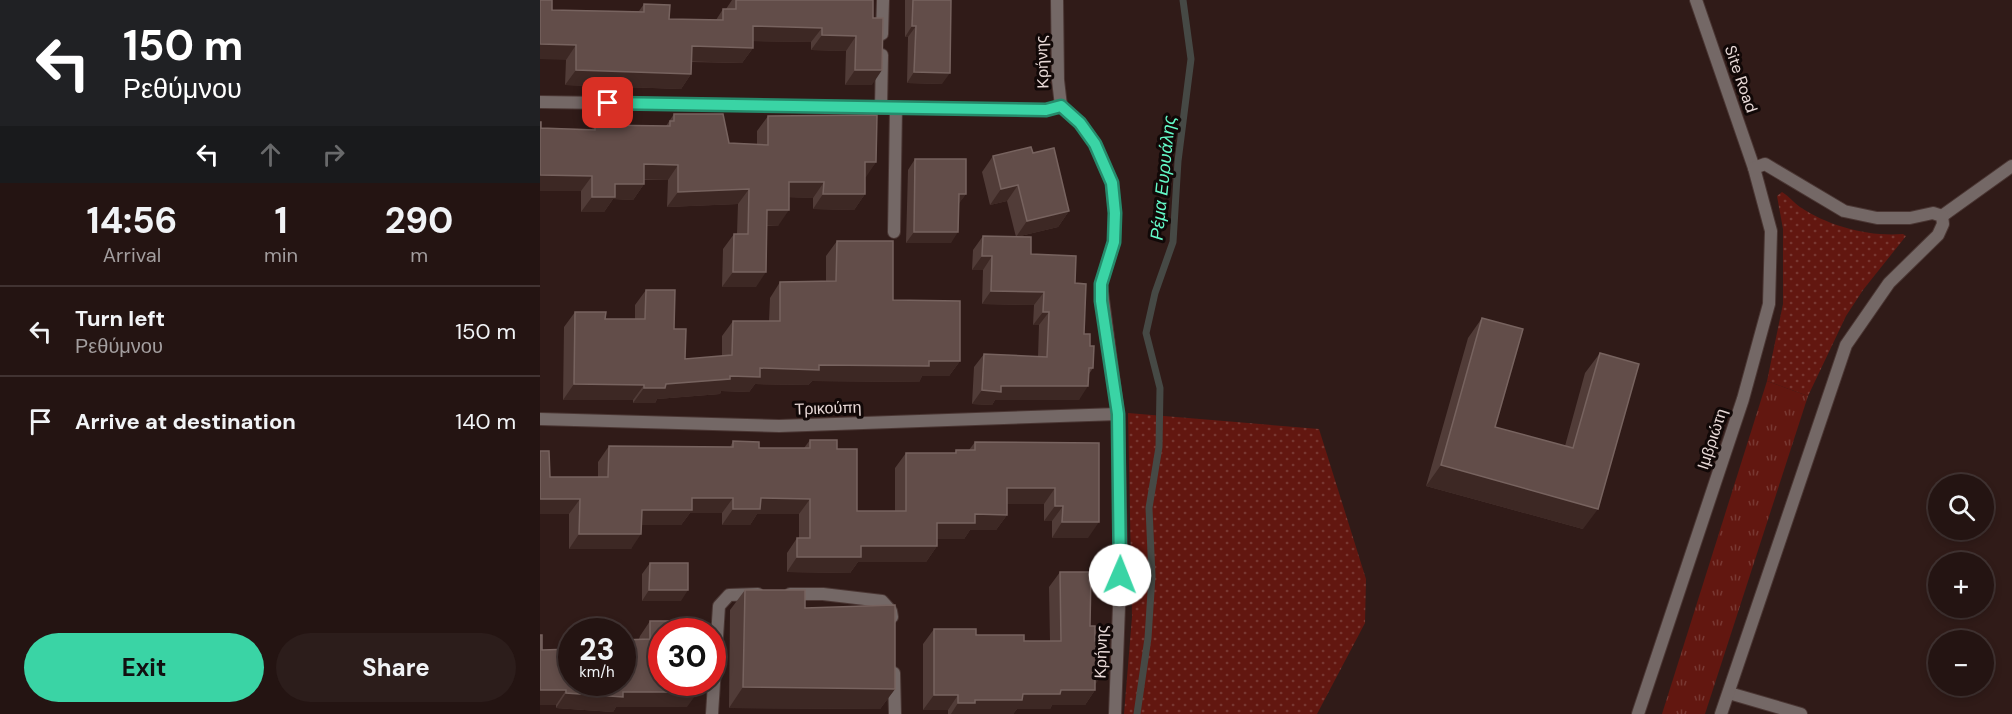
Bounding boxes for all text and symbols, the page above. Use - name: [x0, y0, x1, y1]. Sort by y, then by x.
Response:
- text: 150 m: [123, 18, 243, 73]
- icon: left: [24, 24, 102, 102]
- street label: Κρήνης: [1031, 35, 1053, 89]
- street label: Site Road: [1720, 43, 1762, 115]
- text: Ρεθύμνου: [123, 71, 242, 106]
- pin: [582, 77, 633, 128]
- icon: arrive: [591, 86, 624, 119]
- water label: Ρέμα Ευρυάλης: [1145, 114, 1181, 241]
- icon: left: [191, 138, 224, 171]
- icon: ahead: [254, 138, 287, 171]
- icon: right: [317, 138, 350, 171]
- text: 14:56: [87, 197, 177, 244]
- text: 1: [274, 197, 288, 244]
- text: 290: [385, 197, 453, 244]
- text: Arrival: [103, 242, 161, 268]
- text: min: [264, 242, 298, 268]
- text: m: [410, 242, 428, 268]
- text: Turn left: [75, 304, 165, 333]
- icon: left: [24, 315, 57, 348]
- text: 150 m: [455, 317, 516, 346]
- text: Ρεθύμνου: [75, 333, 163, 359]
- street label: Τρικούπη: [794, 396, 862, 420]
- icon: arrive: [24, 405, 57, 438]
- street label: Ιμβριώτη: [1692, 406, 1732, 472]
- text: Arrive at destination: [75, 407, 296, 436]
- text: 140 m: [455, 407, 516, 436]
- map controls: [1928, 474, 1994, 696]
- button: search: [1928, 474, 1994, 540]
- position arrow: [1088, 543, 1152, 607]
- button: +: [1928, 552, 1994, 618]
- speed limit sign: 30: [648, 618, 726, 696]
- street label: Κρήνης: [1090, 625, 1112, 679]
- text: 23: [579, 630, 615, 669]
- button: −: [1928, 630, 1994, 696]
- button: Exit: [24, 633, 264, 702]
- button: Share: [276, 633, 516, 702]
- text: km/h: [579, 662, 615, 682]

